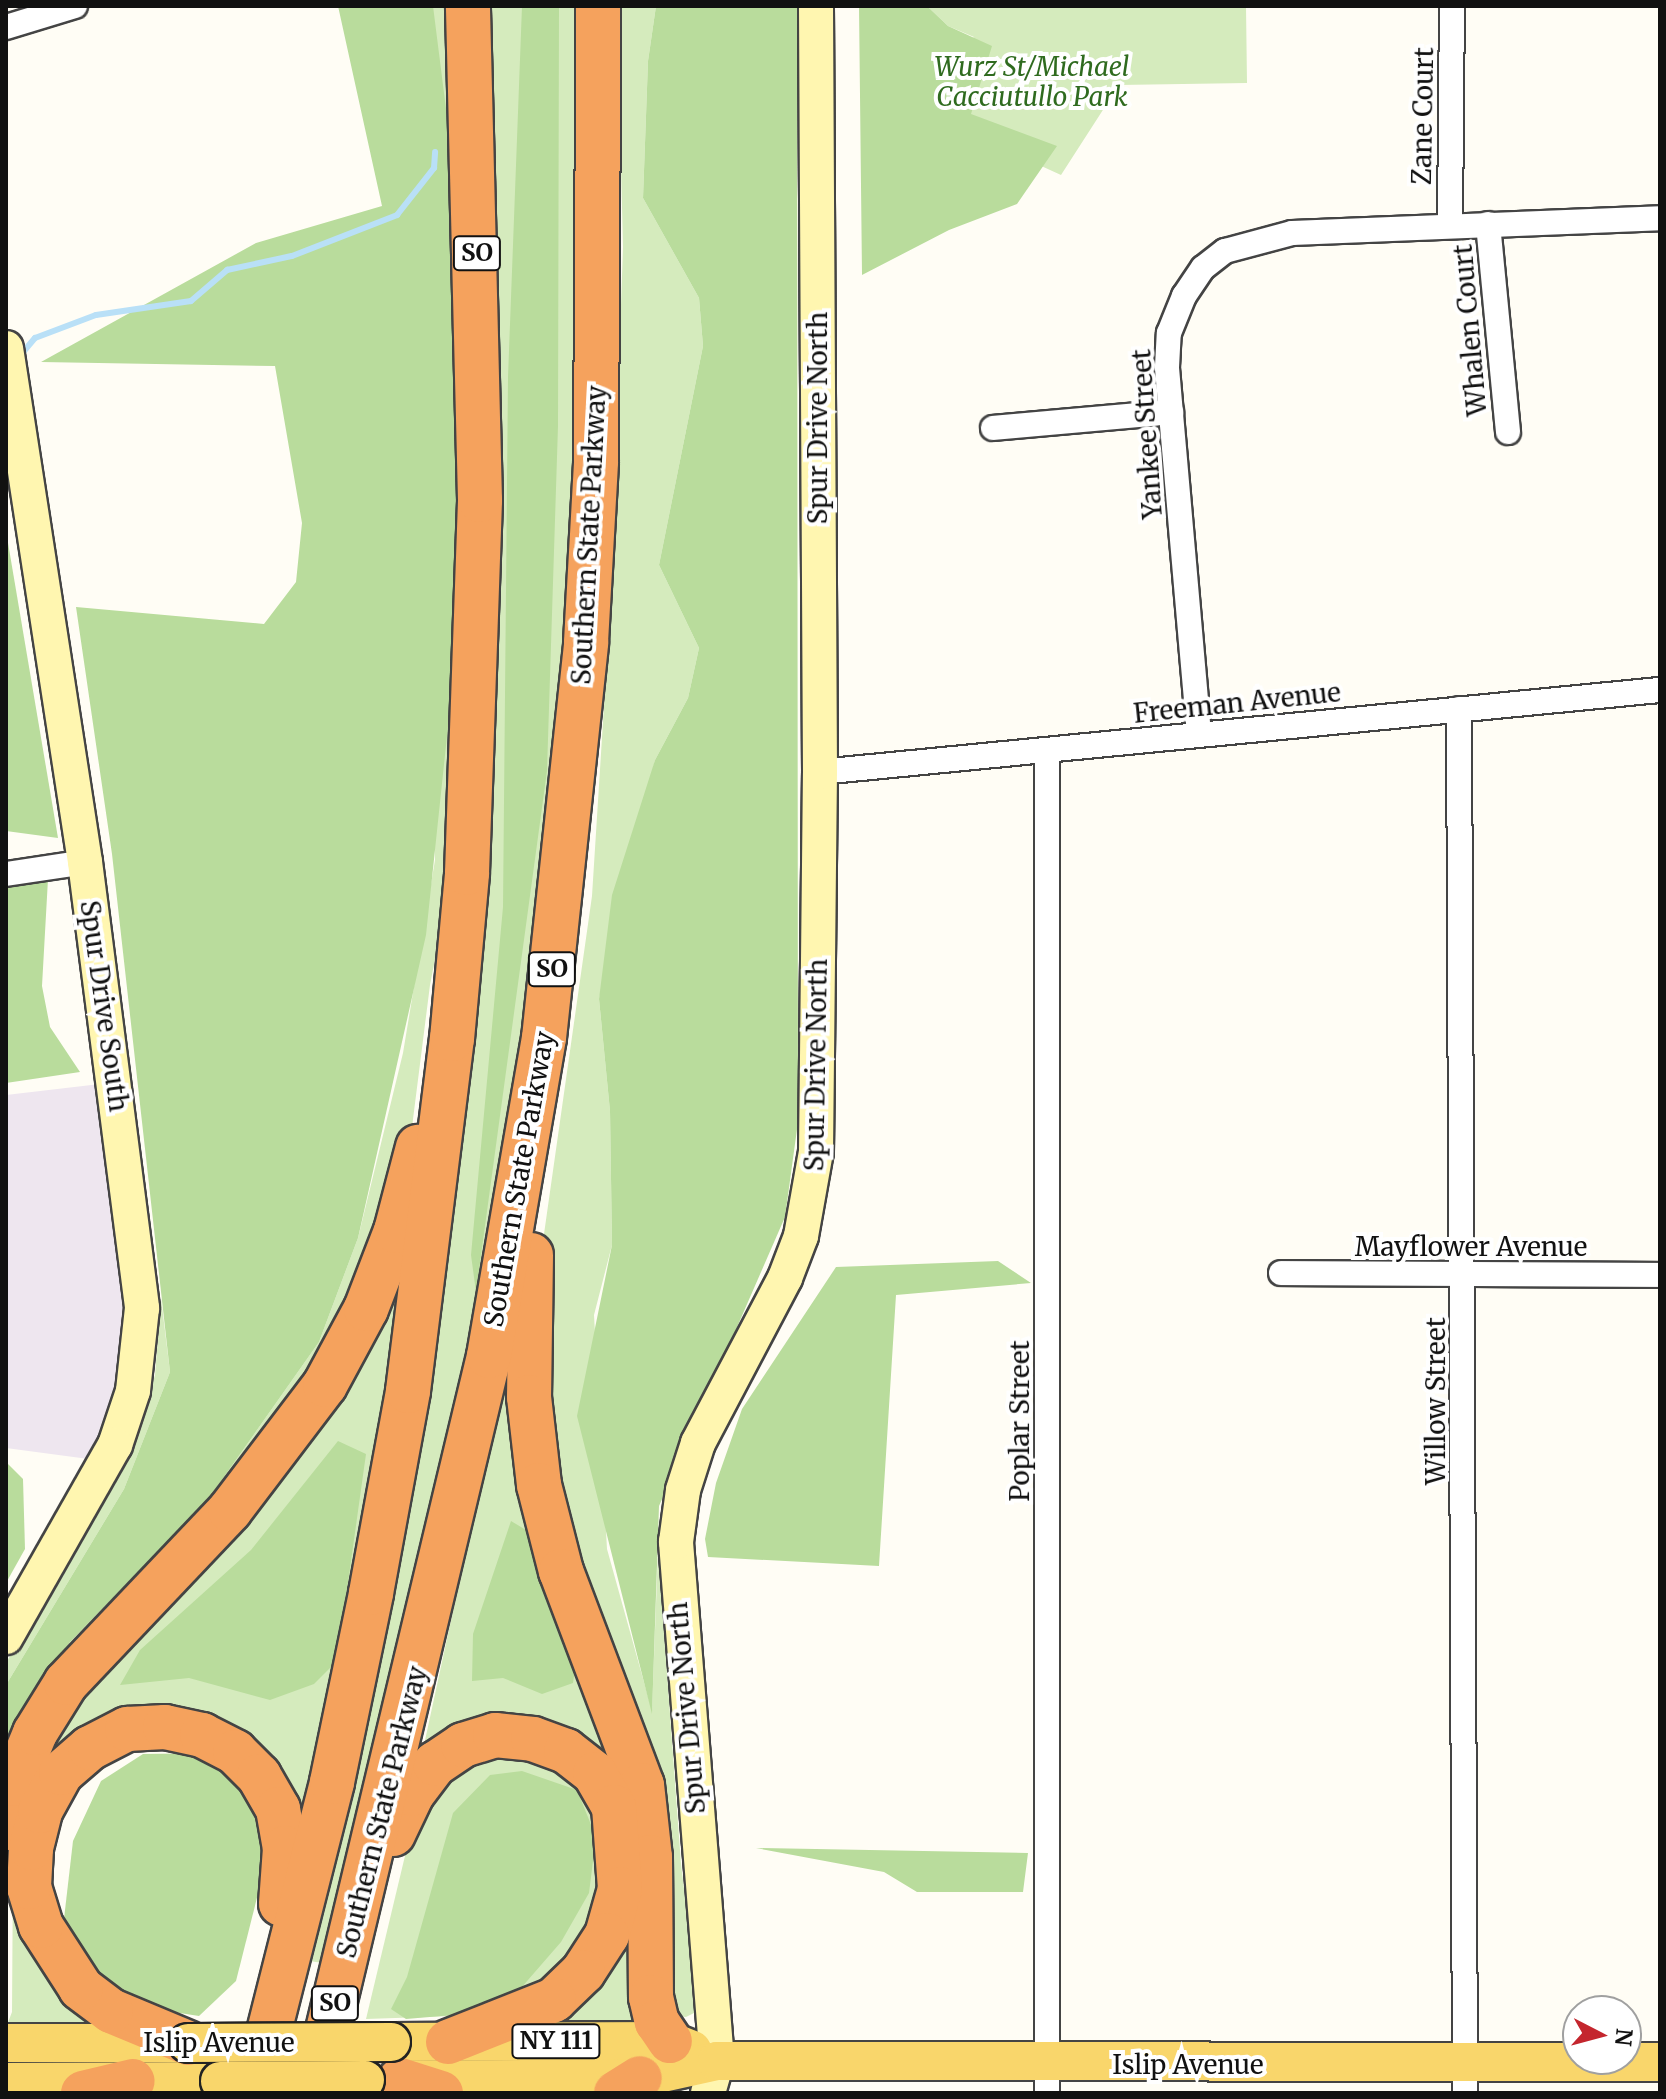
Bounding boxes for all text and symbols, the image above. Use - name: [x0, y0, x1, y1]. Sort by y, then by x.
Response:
- street label: Zane Court: [1406, 47, 1440, 185]
- park label: Wurz St/Michael Cacciutullo Park: [935, 51, 1129, 112]
- road number: SO: [451, 233, 503, 273]
- street label: Whalen Court: [1447, 243, 1493, 417]
- street label: Spur Drive North: [802, 312, 834, 524]
- street label: Yankee Street: [1126, 348, 1168, 520]
- street label: Southern State Parkway: [566, 385, 612, 685]
- street label: Freeman Avenue: [1132, 677, 1342, 729]
- street label: Spur Drive South: [74, 898, 134, 1114]
- road number: SO: [526, 949, 578, 989]
- street label: Spur Drive North: [799, 958, 833, 1172]
- street label: Southern State Parkway: [478, 1029, 560, 1329]
- street label: Mayflower Avenue: [1355, 1231, 1587, 1263]
- street label: Willow Street: [1420, 1317, 1452, 1485]
- street label: Poplar Street: [1004, 1340, 1036, 1502]
- street label: Spur Drive North: [662, 1601, 712, 1815]
- street label: Southern State Parkway: [331, 1663, 433, 1961]
- road number: SO: [309, 1983, 361, 2023]
- north arrow: [1562, 1995, 1642, 2075]
- road number: NY 111: [510, 2021, 602, 2061]
- street label: Islip Avenue: [143, 2027, 295, 2059]
- text: N: [1609, 2027, 1639, 2047]
- street label: Islip Avenue: [1112, 2049, 1264, 2081]

